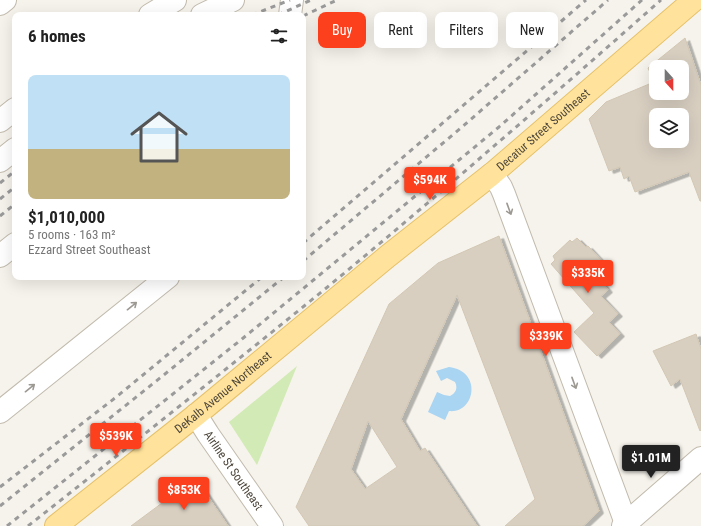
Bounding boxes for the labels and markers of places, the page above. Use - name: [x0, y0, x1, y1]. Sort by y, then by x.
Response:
- pin: $594K: [402, 167, 458, 201]
- pin: $335K: [560, 260, 616, 294]
- pin: $339K: [518, 323, 574, 357]
- pin: $539K: [88, 423, 144, 457]
- pin: $1.01M: [618, 445, 684, 479]
- pin: $853K: [156, 477, 212, 511]

